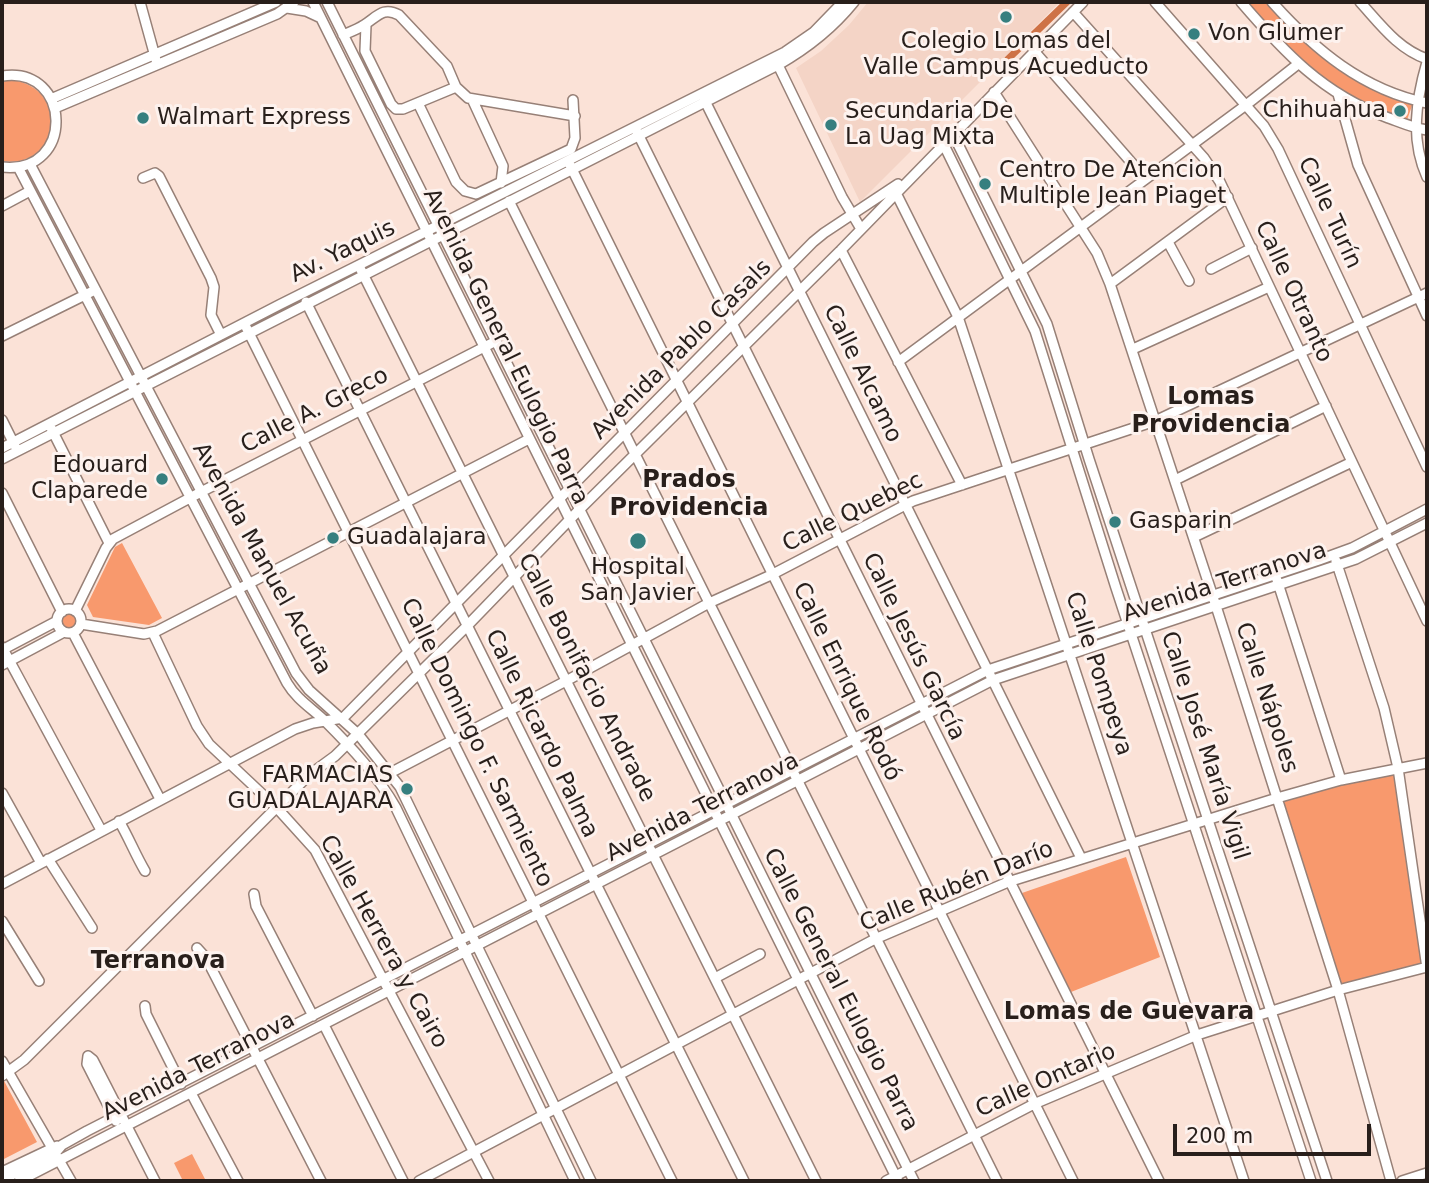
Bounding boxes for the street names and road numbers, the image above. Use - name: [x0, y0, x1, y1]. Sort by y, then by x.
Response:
- street label: Calle Turín: [1291, 153, 1367, 273]
- street label: Avenida General Eulogio Parra: [416, 184, 594, 510]
- street label: Av. Yaquis: [286, 215, 400, 289]
- street label: Calle Otranto: [1248, 217, 1338, 367]
- street label: Avenida Pablo Casals: [586, 254, 778, 446]
- street label: Calle Alcamo: [817, 301, 907, 447]
- street label: Calle A. Greco: [237, 362, 393, 460]
- street label: Avenida Manuel Acuña: [186, 438, 336, 680]
- street label: Calle Quebec: [778, 467, 928, 559]
- street label: Avenida Terranova: [1120, 537, 1330, 629]
- street label: Calle Bonifacio Andrade: [511, 549, 661, 807]
- street label: Calle Jesús García: [856, 549, 970, 745]
- street label: Calle Enrique Rodó: [786, 578, 906, 786]
- street label: Calle Pompeya: [1059, 589, 1137, 759]
- street label: Calle Domingo F. Sarmiento: [394, 594, 558, 892]
- street label: Calle Nápoles: [1229, 619, 1303, 777]
- street label: Calle Ricardo Palma: [479, 625, 603, 843]
- street label: Calle José María Vigil: [1154, 628, 1254, 864]
- street label: Avenida Terranova: [602, 747, 804, 869]
- street label: Calle Herrera y Cairo: [313, 831, 453, 1053]
- street label: Calle Rubén Darío: [856, 836, 1058, 938]
- street label: Calle General Eulogio Parra: [756, 844, 924, 1136]
- street label: Avenida Terranova: [98, 1006, 300, 1128]
- street label: Calle Ontario: [972, 1038, 1120, 1124]

